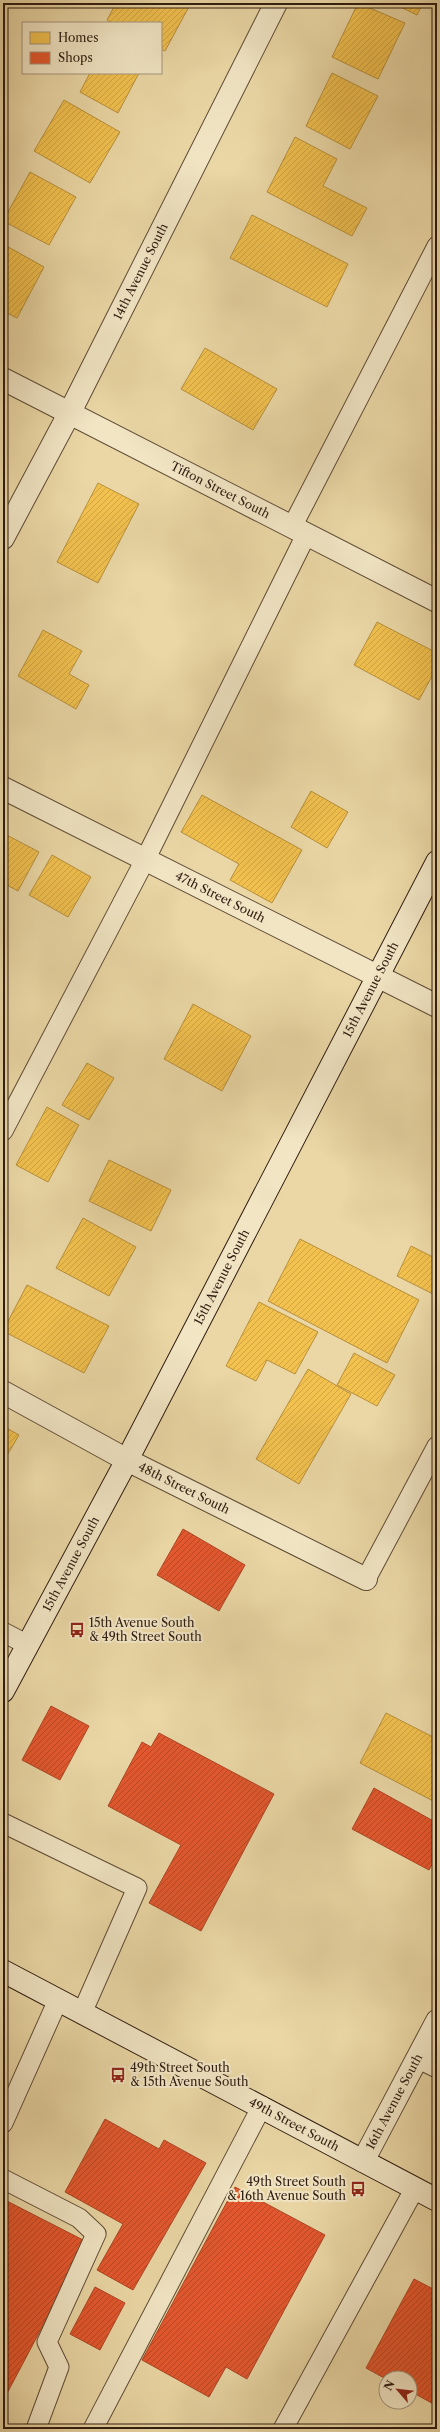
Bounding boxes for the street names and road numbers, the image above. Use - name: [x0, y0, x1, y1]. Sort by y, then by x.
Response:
- street label: 14th Avenue South: [110, 220, 171, 322]
- street label: Tifton Street South: [168, 458, 273, 522]
- street label: 47th Street South: [173, 868, 268, 926]
- street label: 15th Avenue South: [339, 939, 402, 1040]
- street label: 15th Avenue South: [190, 1226, 252, 1327]
- street label: 48th Street South: [136, 1459, 233, 1517]
- street label: 15th Avenue South: [39, 1513, 103, 1614]
- street label: 16th Avenue South: [362, 2051, 426, 2152]
- street label: 49th Street South: [247, 2094, 342, 2154]

